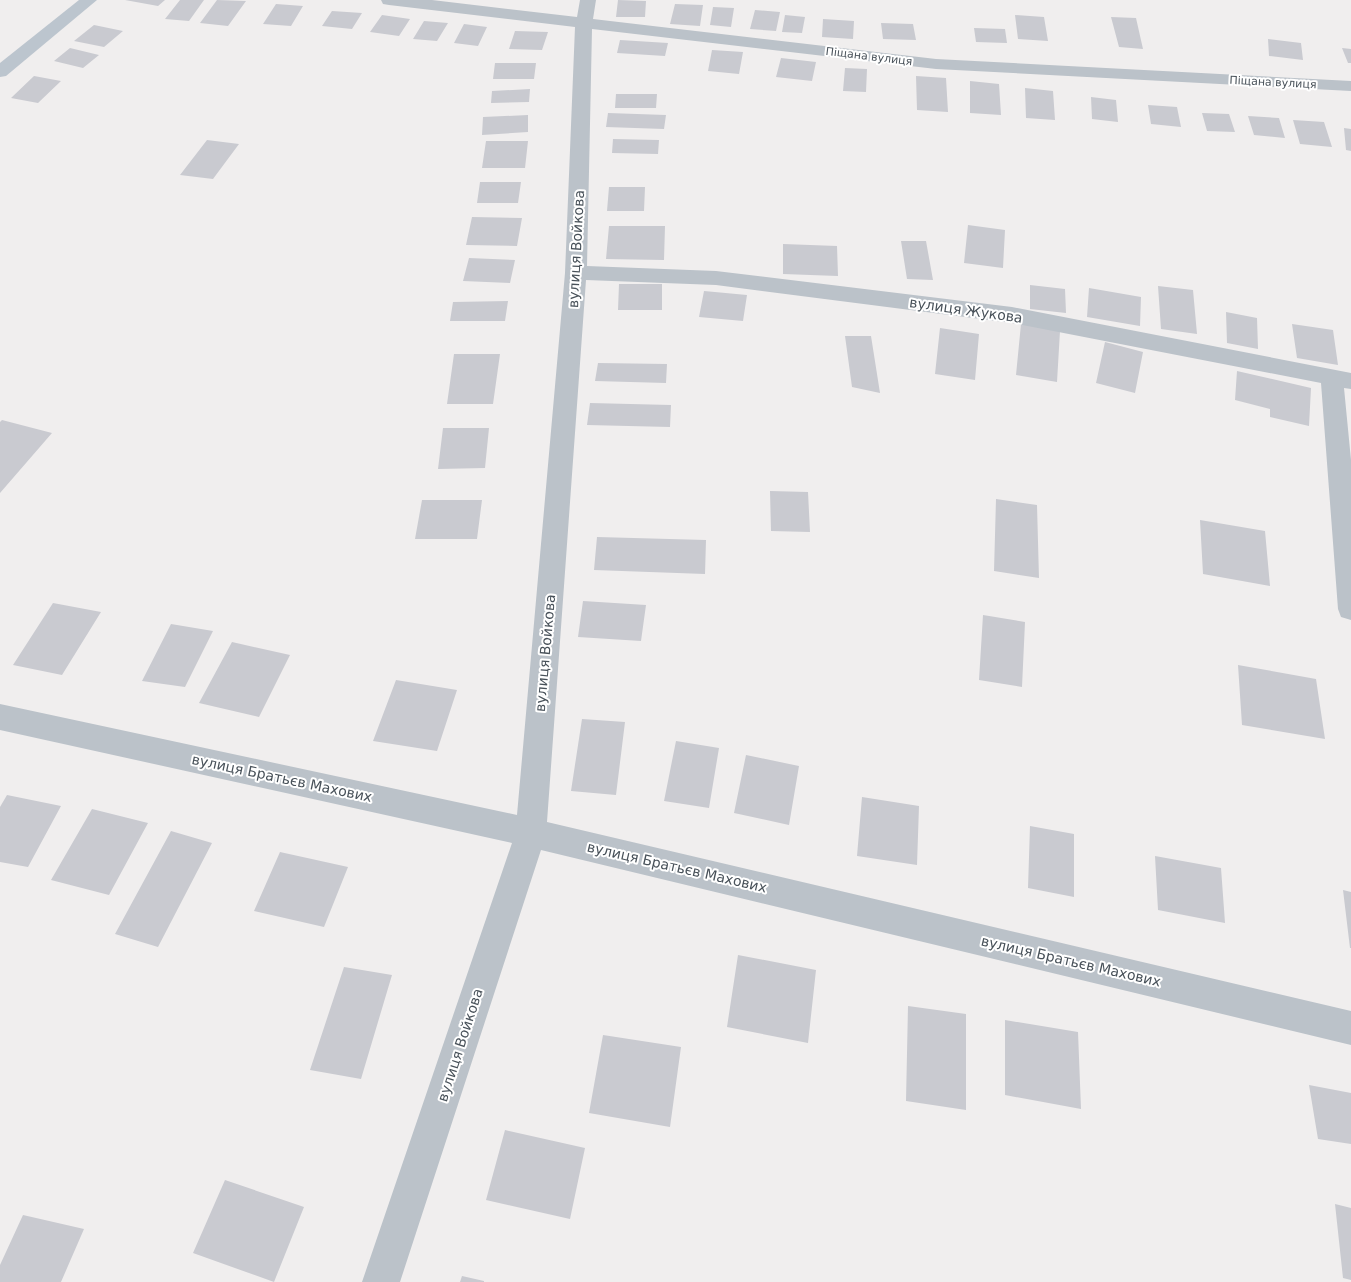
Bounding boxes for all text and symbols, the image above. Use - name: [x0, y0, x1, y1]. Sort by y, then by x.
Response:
- street label: Піщана вулиця: [825, 45, 913, 68]
- street label: Піщана вулиця: [1229, 74, 1317, 91]
- street label: вулиця Войкова: [565, 190, 587, 308]
- street label: вулиця Жукова: [908, 294, 1024, 326]
- street label: вулиця Войкова: [532, 593, 558, 713]
- street label: вулиця Братьєв Махових: [190, 751, 374, 805]
- street label: вулиця Братьєв Махових: [586, 839, 768, 895]
- street label: вулиця Братьєв Махових: [980, 933, 1162, 989]
- street label: вулиця Войкова: [434, 986, 486, 1104]

